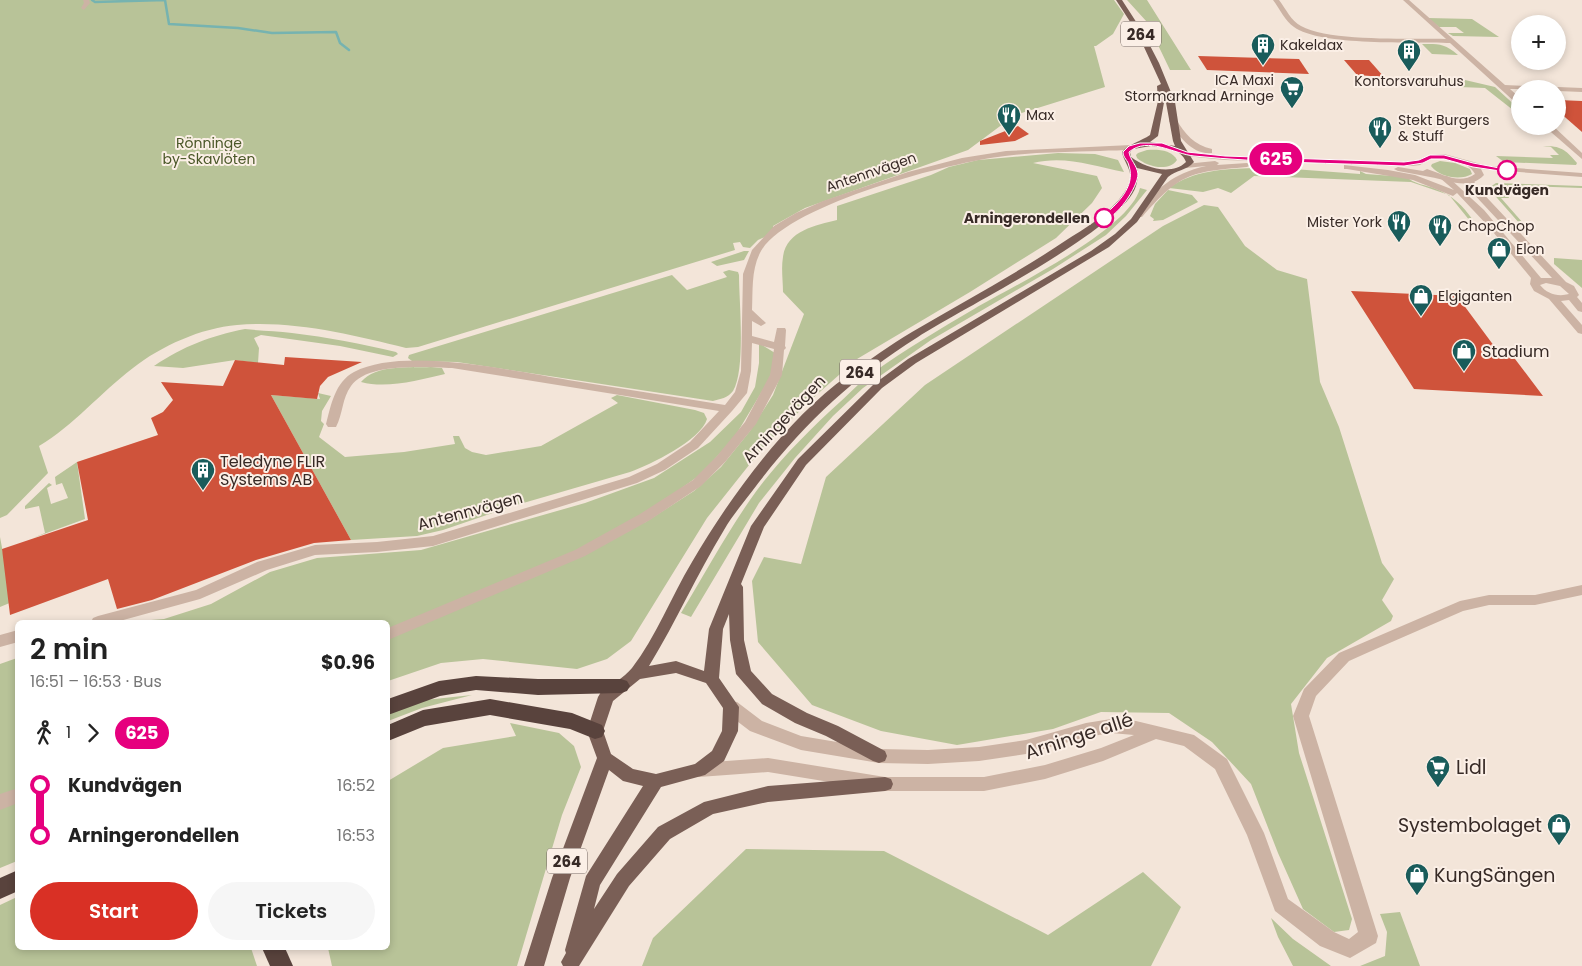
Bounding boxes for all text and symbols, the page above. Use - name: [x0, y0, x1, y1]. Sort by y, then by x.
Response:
- map controls: [1511, 15, 1566, 135]
- button: +: [1511, 15, 1566, 70]
- road number: 264: [1121, 22, 1161, 46]
- building icon: Kakeldax: [1250, 32, 1276, 66]
- place label: Kakeldax: [1280, 35, 1343, 55]
- building icon: Kontorsvaruhus: [1396, 38, 1422, 72]
- place label: ICA Maxi Stormarknad Arninge: [1124, 70, 1274, 106]
- place label: Kontorsvaruhus: [1354, 71, 1464, 91]
- supermarket icon: ICA Maxi Stormarknad Arninge: [1279, 75, 1305, 109]
- button: −: [1511, 80, 1566, 135]
- restaurant icon: Max: [996, 102, 1022, 136]
- place label: Max: [1026, 105, 1055, 125]
- place label: Stekt Burgers & Stuff: [1398, 110, 1489, 146]
- restaurant icon: Stekt Burgers & Stuff: [1367, 115, 1393, 149]
- park label: Rönninge by-Skavlöten: [163, 133, 255, 169]
- line badge: 625: [1247, 143, 1305, 175]
- text: 625: [1259, 146, 1293, 171]
- street label: Antennvägen: [823, 147, 919, 197]
- marker: Kundvägen: [1497, 160, 1517, 180]
- place label: Kundvägen: [1465, 180, 1549, 200]
- place label: Arningerondellen: [964, 208, 1090, 228]
- marker: Arningerondellen: [1094, 208, 1114, 228]
- restaurant icon: Mister York: [1386, 209, 1412, 243]
- place label: Mister York: [1307, 212, 1383, 232]
- restaurant icon: ChopChop: [1427, 213, 1453, 247]
- place label: ChopChop: [1458, 216, 1534, 236]
- shop icon: Elon: [1486, 236, 1512, 270]
- place label: Elon: [1516, 239, 1545, 259]
- shop icon: Elgiganten: [1408, 283, 1434, 317]
- place label: Elgiganten: [1438, 286, 1512, 306]
- shop icon: Stadium: [1451, 338, 1477, 372]
- place label: Stadium: [1482, 340, 1550, 363]
- road number: 264: [840, 360, 880, 384]
- street label: Arningevägen: [737, 370, 831, 468]
- place label: Teledyne FLIR Systems AB: [220, 450, 325, 491]
- building icon: Teledyne FLIR Systems AB: [190, 457, 216, 491]
- street label: Antennvägen: [415, 486, 525, 536]
- text: 2 min: [30, 630, 108, 669]
- text: $0.96: [321, 649, 375, 676]
- text: 16:51 – 16:53 · Bus: [30, 670, 162, 693]
- street label: Arninge allé: [1021, 706, 1137, 766]
- icon: walk: [30, 719, 58, 747]
- icon: forward: [79, 719, 107, 747]
- text: 625: [125, 720, 159, 745]
- text: 1: [66, 721, 71, 744]
- supermarket icon: Lidl: [1425, 754, 1451, 788]
- place label: Lidl: [1456, 754, 1486, 781]
- text: Kundvägen: [68, 772, 182, 799]
- text: 16:52: [337, 774, 375, 797]
- place label: Systembolaget: [1398, 812, 1542, 839]
- shop icon: Systembolaget: [1546, 812, 1572, 846]
- text: Arningerondellen: [68, 822, 239, 849]
- text: 16:53: [337, 824, 375, 847]
- road number: 264: [547, 848, 587, 874]
- shop icon: KungSängen: [1404, 862, 1430, 896]
- place label: KungSängen: [1434, 862, 1556, 889]
- button: Start: [30, 882, 198, 940]
- button: Tickets: [208, 882, 375, 940]

